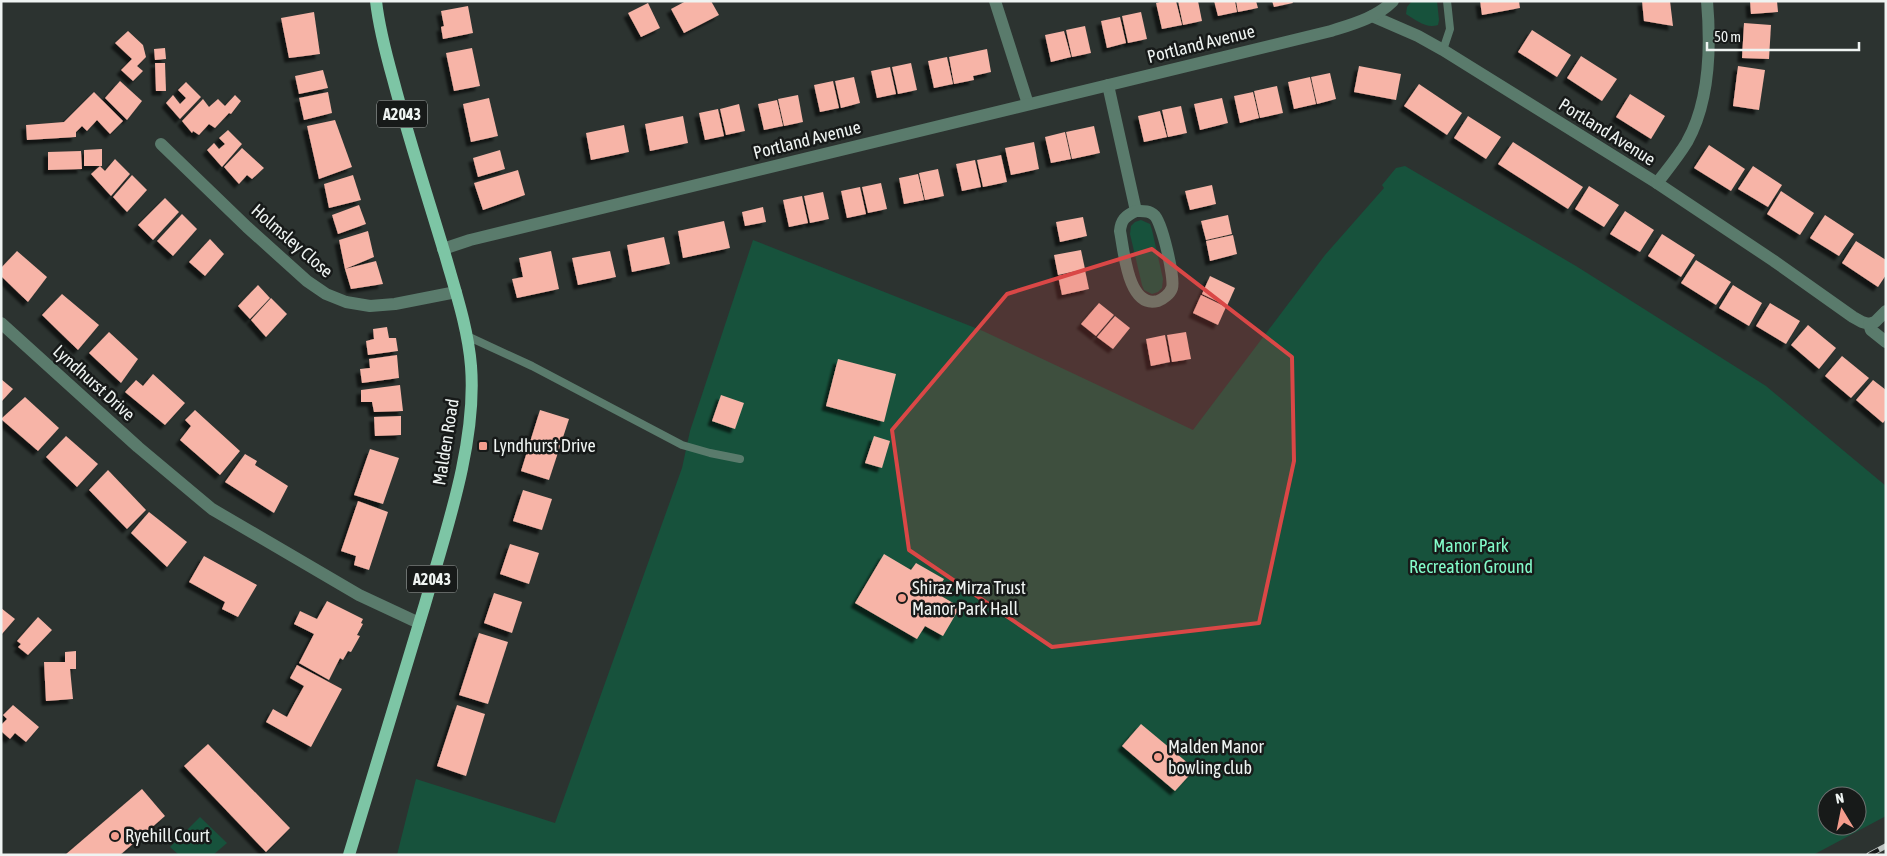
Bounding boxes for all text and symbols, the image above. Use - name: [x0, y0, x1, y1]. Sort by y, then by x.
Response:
- street label: Portland Avenue: [1145, 20, 1257, 67]
- scale bar: [1707, 20, 1860, 52]
- text: 50 m: [1714, 28, 1741, 45]
- street label: Portland Avenue: [1555, 93, 1660, 170]
- road number: A2043: [377, 100, 427, 128]
- street label: Portland Avenue: [751, 116, 863, 163]
- street label: Holmsley Close: [247, 200, 337, 282]
- street label: Lyndhurst Drive: [49, 340, 140, 425]
- street label: Malden Road: [428, 397, 463, 487]
- place label: Lyndhurst Drive: [493, 435, 596, 456]
- marker: Lyndhurst Drive: [477, 440, 489, 452]
- park label: Manor Park Recreation Ground: [1409, 535, 1533, 577]
- road number: A2043: [407, 566, 457, 592]
- place label: Shiraz Mirza Trust Manor Park Hall: [912, 577, 1026, 619]
- marker: Shiraz Mirza Trust Manor Park Hall: [896, 592, 908, 604]
- place label: Malden Manor bowling club: [1168, 736, 1265, 778]
- marker: Malden Manor bowling club: [1152, 751, 1164, 763]
- north arrow: [1817, 786, 1867, 836]
- text: N: [1834, 790, 1845, 807]
- place label: Ryehill Court: [125, 825, 210, 846]
- marker: Ryehill Court: [109, 830, 121, 842]

